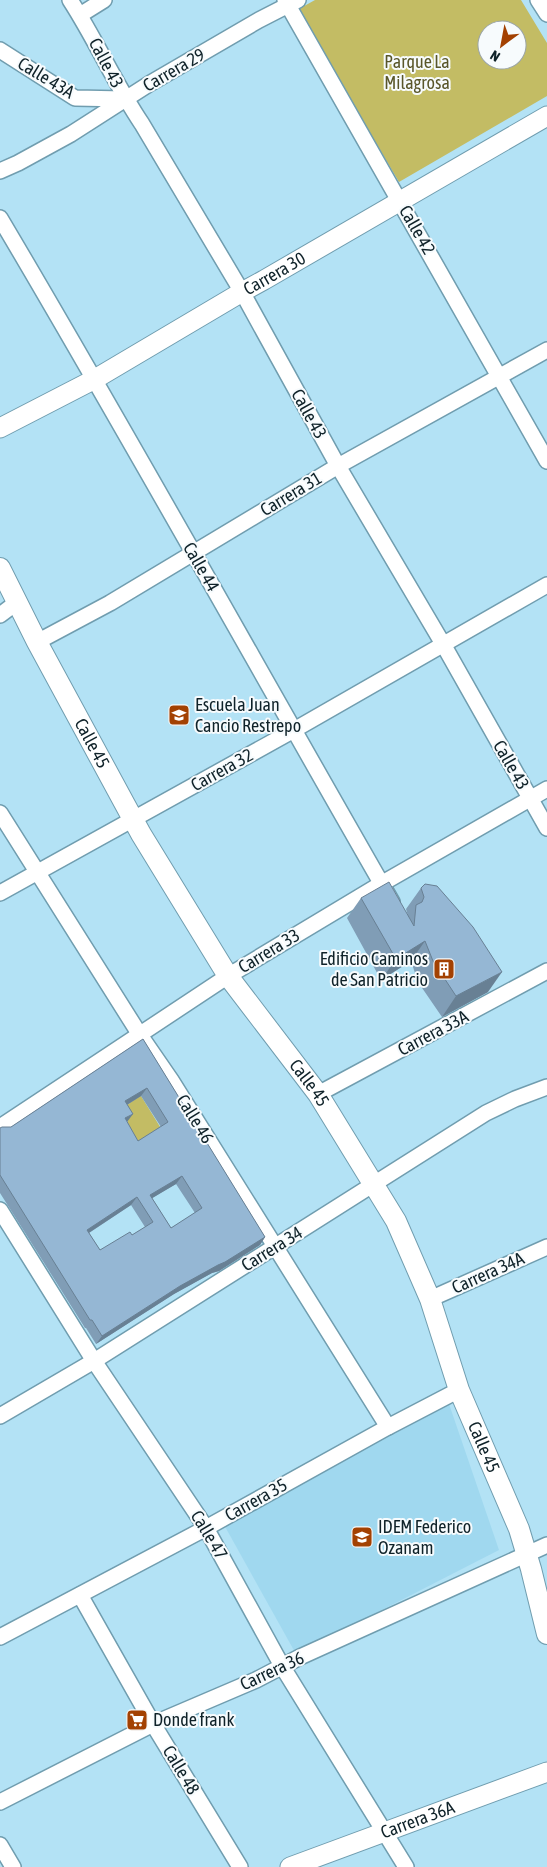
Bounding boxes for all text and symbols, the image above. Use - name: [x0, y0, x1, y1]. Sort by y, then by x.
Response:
- north arrow: [477, 20, 527, 70]
- street label: Calle 43: [85, 34, 128, 91]
- street label: Carrera 29: [139, 43, 208, 96]
- text: N: [487, 47, 503, 65]
- park label: Parque La Milagrosa: [384, 51, 450, 93]
- street label: Calle 43A: [14, 53, 78, 103]
- street label: Calle 42: [395, 201, 440, 258]
- street label: Carrera 30: [240, 247, 309, 299]
- street label: Calle 43: [287, 385, 332, 442]
- street label: Carrera 31: [256, 467, 325, 520]
- street label: Calle 44: [179, 538, 224, 595]
- place label: Escuela Juan Cancio Restrepo: [195, 694, 301, 736]
- school or university icon: Escuela Juan Cancio Restrepo: [167, 703, 191, 727]
- street label: Calle 45: [70, 715, 114, 772]
- street label: Calle 43: [489, 736, 534, 793]
- street label: Carrera 32: [187, 744, 257, 795]
- street label: Carrera 33: [234, 924, 303, 977]
- place label: Edificio Caminos de San Patricio: [320, 948, 428, 990]
- building icon: Edificio Caminos de San Patricio: [432, 957, 456, 981]
- street label: Carrera 33A: [394, 1005, 472, 1060]
- street label: Calle 45: [285, 1055, 334, 1110]
- street label: Calle 46: [172, 1091, 218, 1147]
- street label: Carrera 34: [237, 1222, 306, 1275]
- street label: Carrera 34A: [448, 1247, 527, 1298]
- street label: Calle 45: [464, 1418, 504, 1476]
- street label: Carrera 35: [221, 1474, 291, 1525]
- street label: Calle 47: [187, 1506, 232, 1563]
- place label: IDEM Federico Ozanam: [378, 1516, 471, 1558]
- school or university icon: IDEM Federico Ozanam: [350, 1525, 374, 1549]
- street label: Carrera 36: [237, 1647, 307, 1694]
- supermarket icon: Donde frank: [125, 1708, 149, 1732]
- place label: Donde frank: [153, 1709, 234, 1730]
- street label: Calle 48: [159, 1741, 204, 1798]
- street label: Carrera 36A: [378, 1796, 457, 1843]

